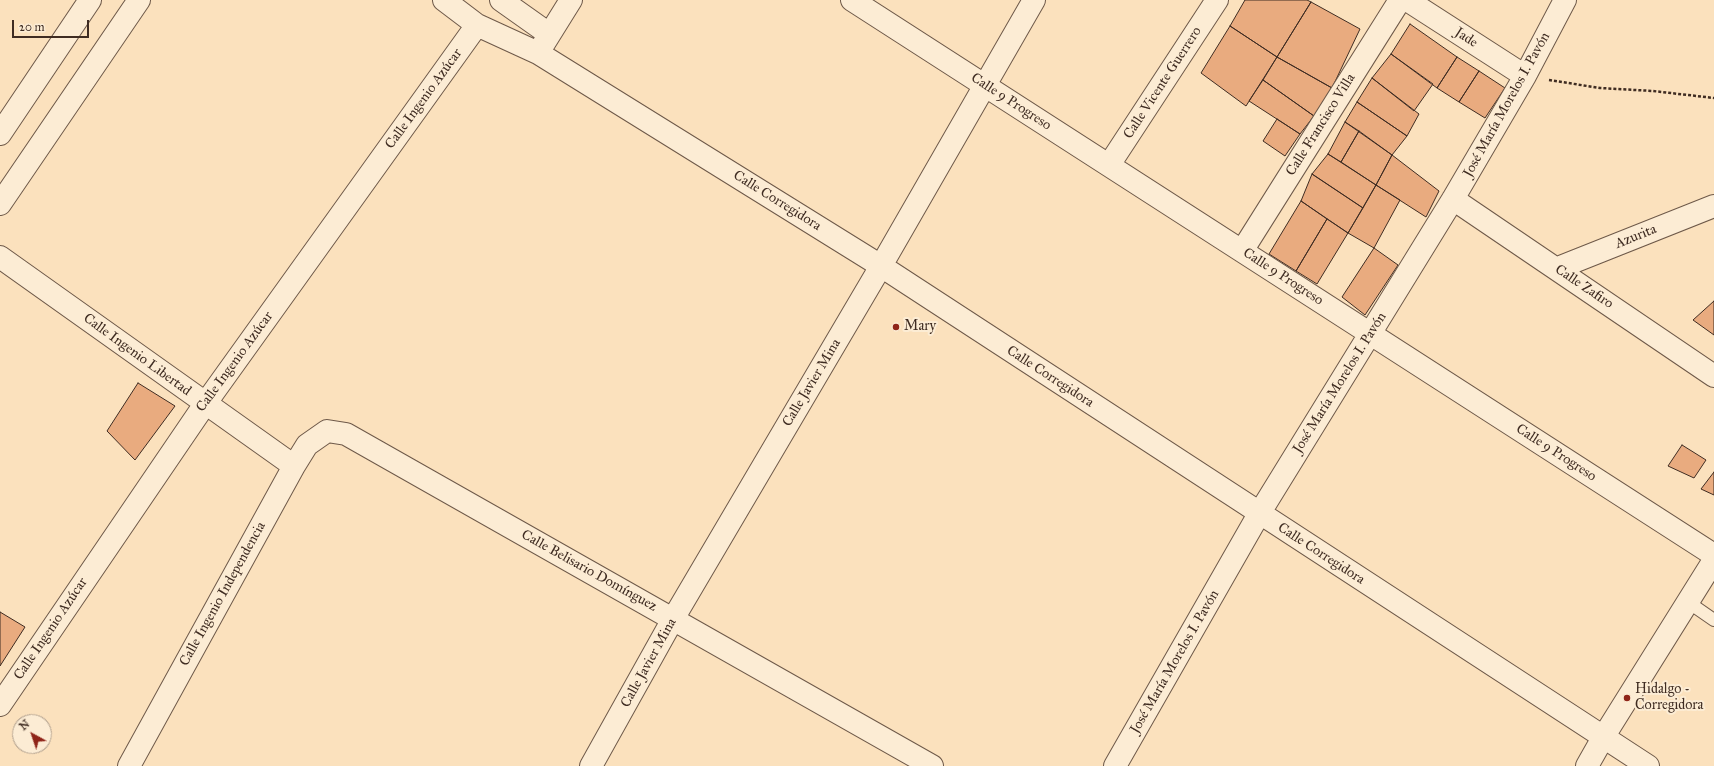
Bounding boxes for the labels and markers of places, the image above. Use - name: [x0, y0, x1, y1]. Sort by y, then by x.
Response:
- place label: Mary: [904, 319, 936, 335]
- marker: Mary: [891, 322, 901, 332]
- place label: Hidalgo - Corregidora: [1635, 682, 1704, 714]
- marker: Hidalgo - Corregidora: [1622, 693, 1632, 703]

